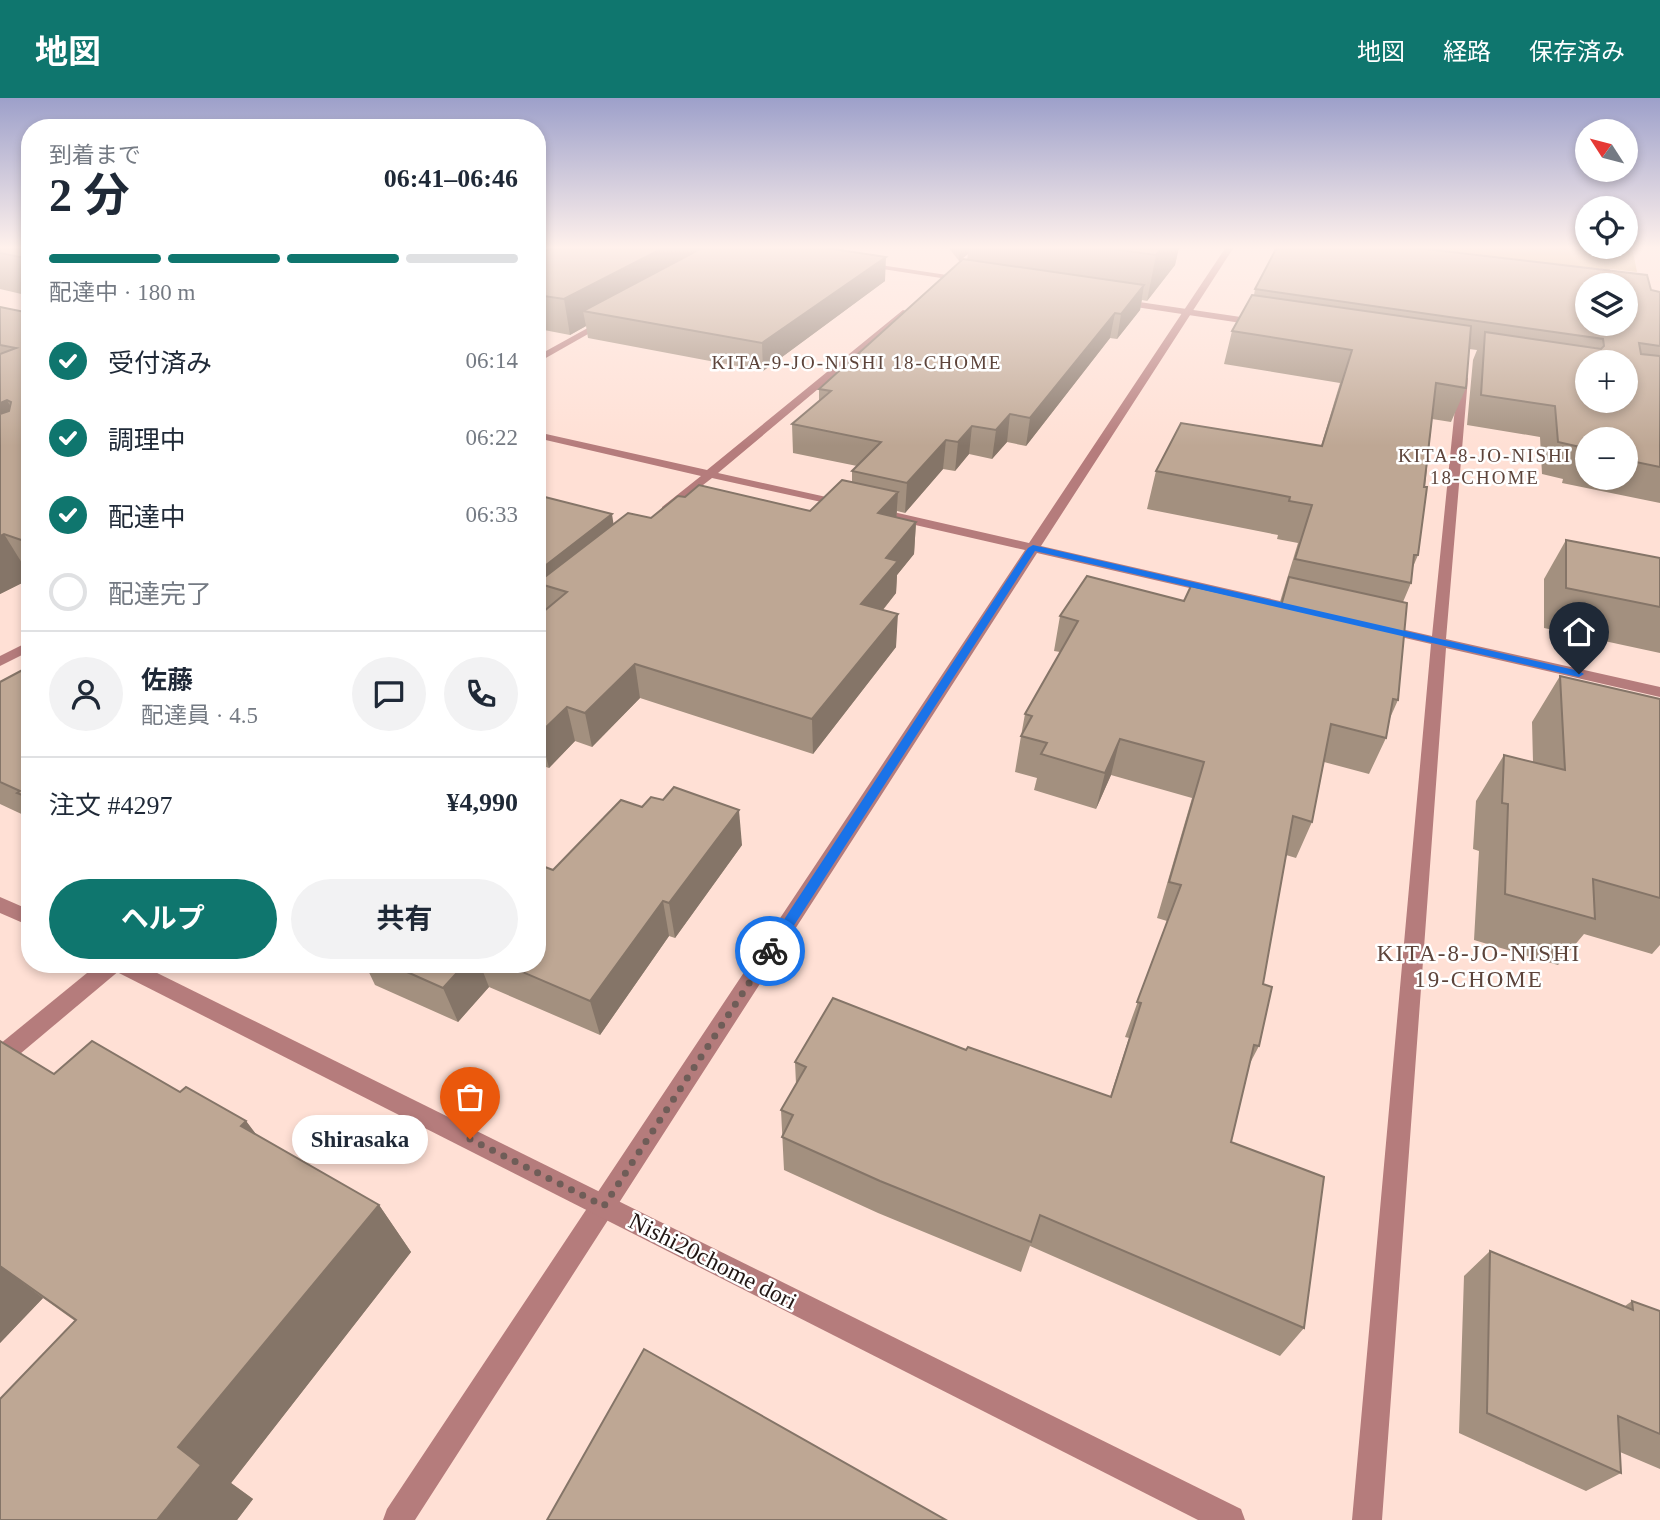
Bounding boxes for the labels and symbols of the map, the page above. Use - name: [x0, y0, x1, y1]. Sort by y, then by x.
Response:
- north arrow: [1575, 119, 1638, 182]
- district label: KITA-9-JO-NISHI 18-CHOME: [712, 352, 1002, 373]
- district label: KITA-8-JO-NISHI 18-CHOME: [1398, 445, 1572, 488]
- pin: [1549, 602, 1609, 674]
- courier: [735, 916, 805, 986]
- district label: KITA-8-JO-NISHI 19-CHOME: [1377, 941, 1581, 992]
- pin: [440, 1067, 500, 1139]
- callout: Shirasaka: [292, 1114, 428, 1164]
- street label: Nishi20chome dori: [625, 1208, 801, 1315]

